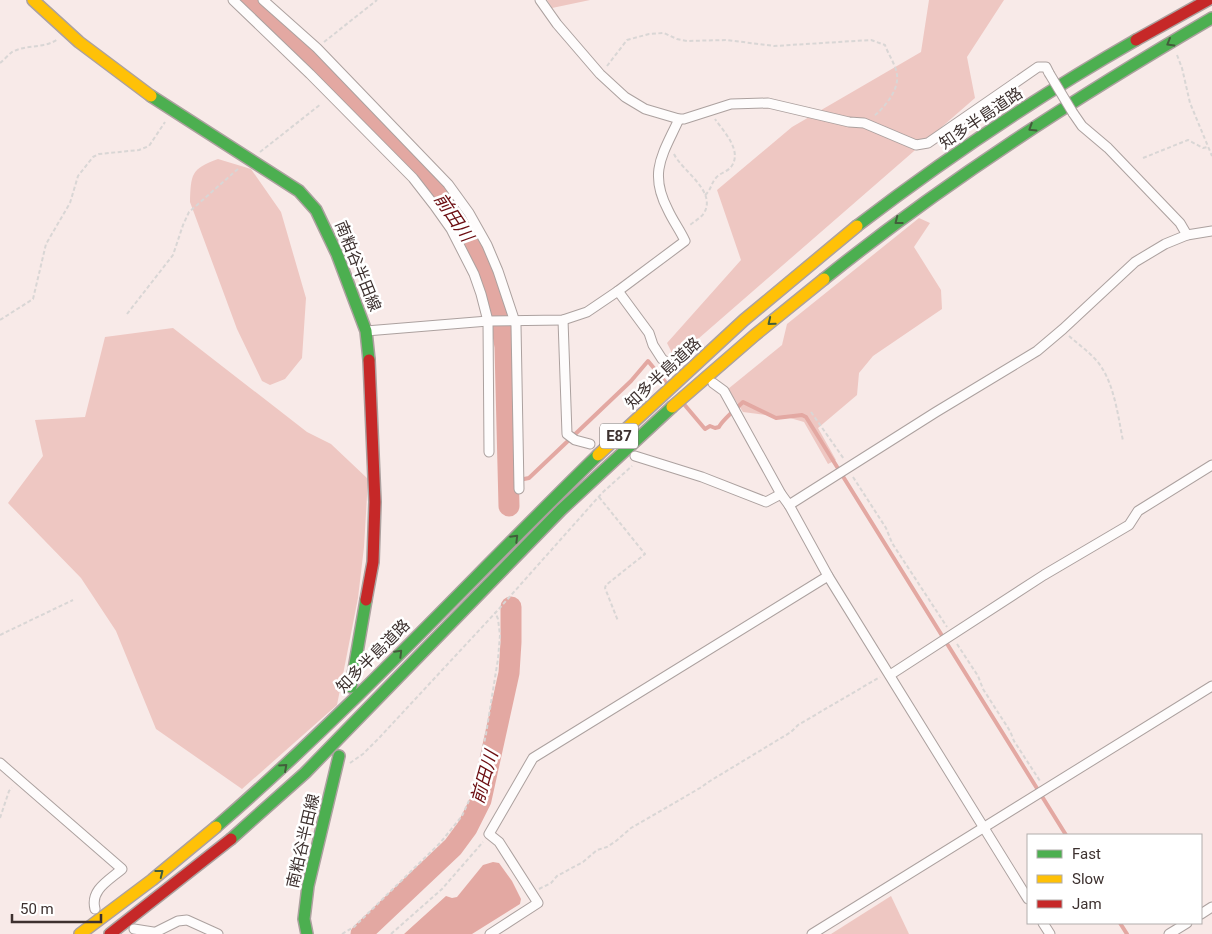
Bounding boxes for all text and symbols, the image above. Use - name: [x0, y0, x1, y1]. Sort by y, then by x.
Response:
- one-way arrow: [1166, 37, 1175, 47]
- street label: 知多半島道路: [936, 83, 1026, 153]
- one-way arrow: [1028, 122, 1037, 131]
- water label: 前田川: [430, 189, 479, 247]
- one-way arrow: [895, 216, 904, 224]
- street label: 南粕谷半田線: [331, 218, 385, 314]
- one-way arrow: [768, 316, 777, 324]
- street label: 知多半島道路: [621, 333, 705, 413]
- road number: E87: [600, 424, 638, 448]
- one-way arrow: [509, 535, 518, 544]
- street label: 知多半島道路: [332, 615, 414, 697]
- one-way arrow: [394, 650, 403, 659]
- water label: 前田川: [466, 746, 502, 806]
- one-way arrow: [278, 764, 287, 773]
- street label: 南粕谷半田線: [283, 792, 323, 890]
- legend: [1027, 834, 1202, 924]
- text: Fast: [1072, 845, 1101, 863]
- one-way arrow: [154, 870, 163, 878]
- text: Slow: [1072, 870, 1104, 888]
- scale bar: [12, 892, 101, 924]
- text: Jam: [1072, 895, 1102, 913]
- text: 50 m: [20, 900, 54, 918]

